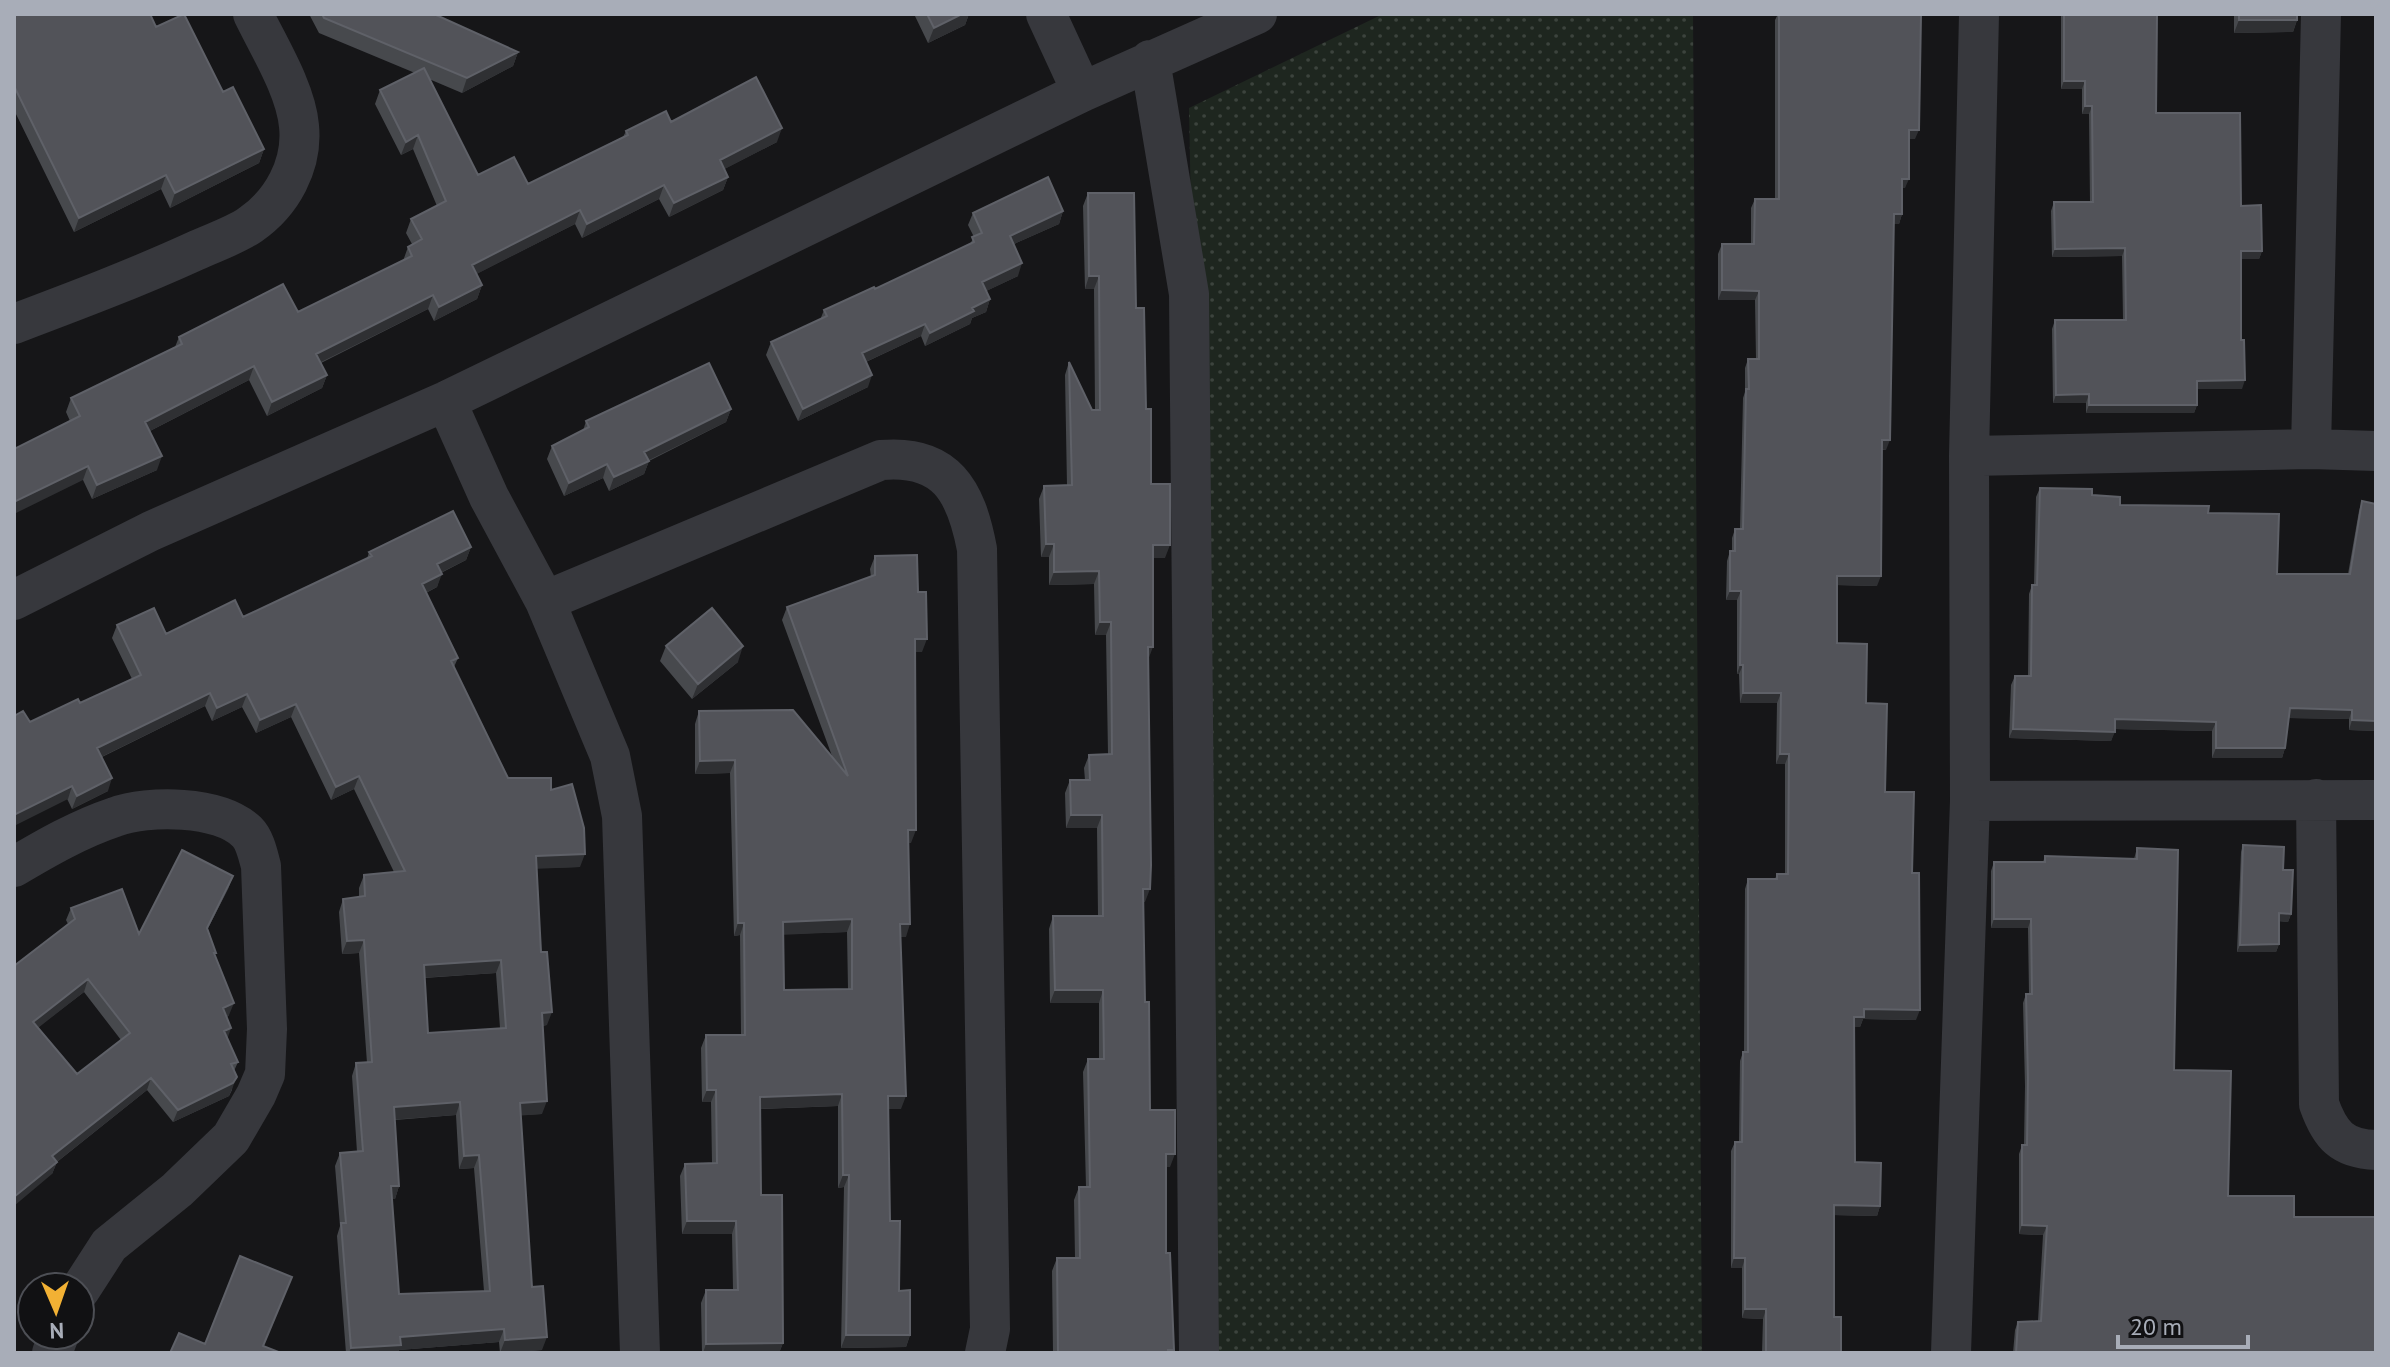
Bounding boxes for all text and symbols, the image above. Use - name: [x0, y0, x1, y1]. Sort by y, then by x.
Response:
- north arrow: [16, 1271, 96, 1351]
- scale bar: [2118, 1299, 2248, 1349]
- text: 20 m: [2130, 1311, 2182, 1342]
- text: N: [49, 1317, 64, 1345]

